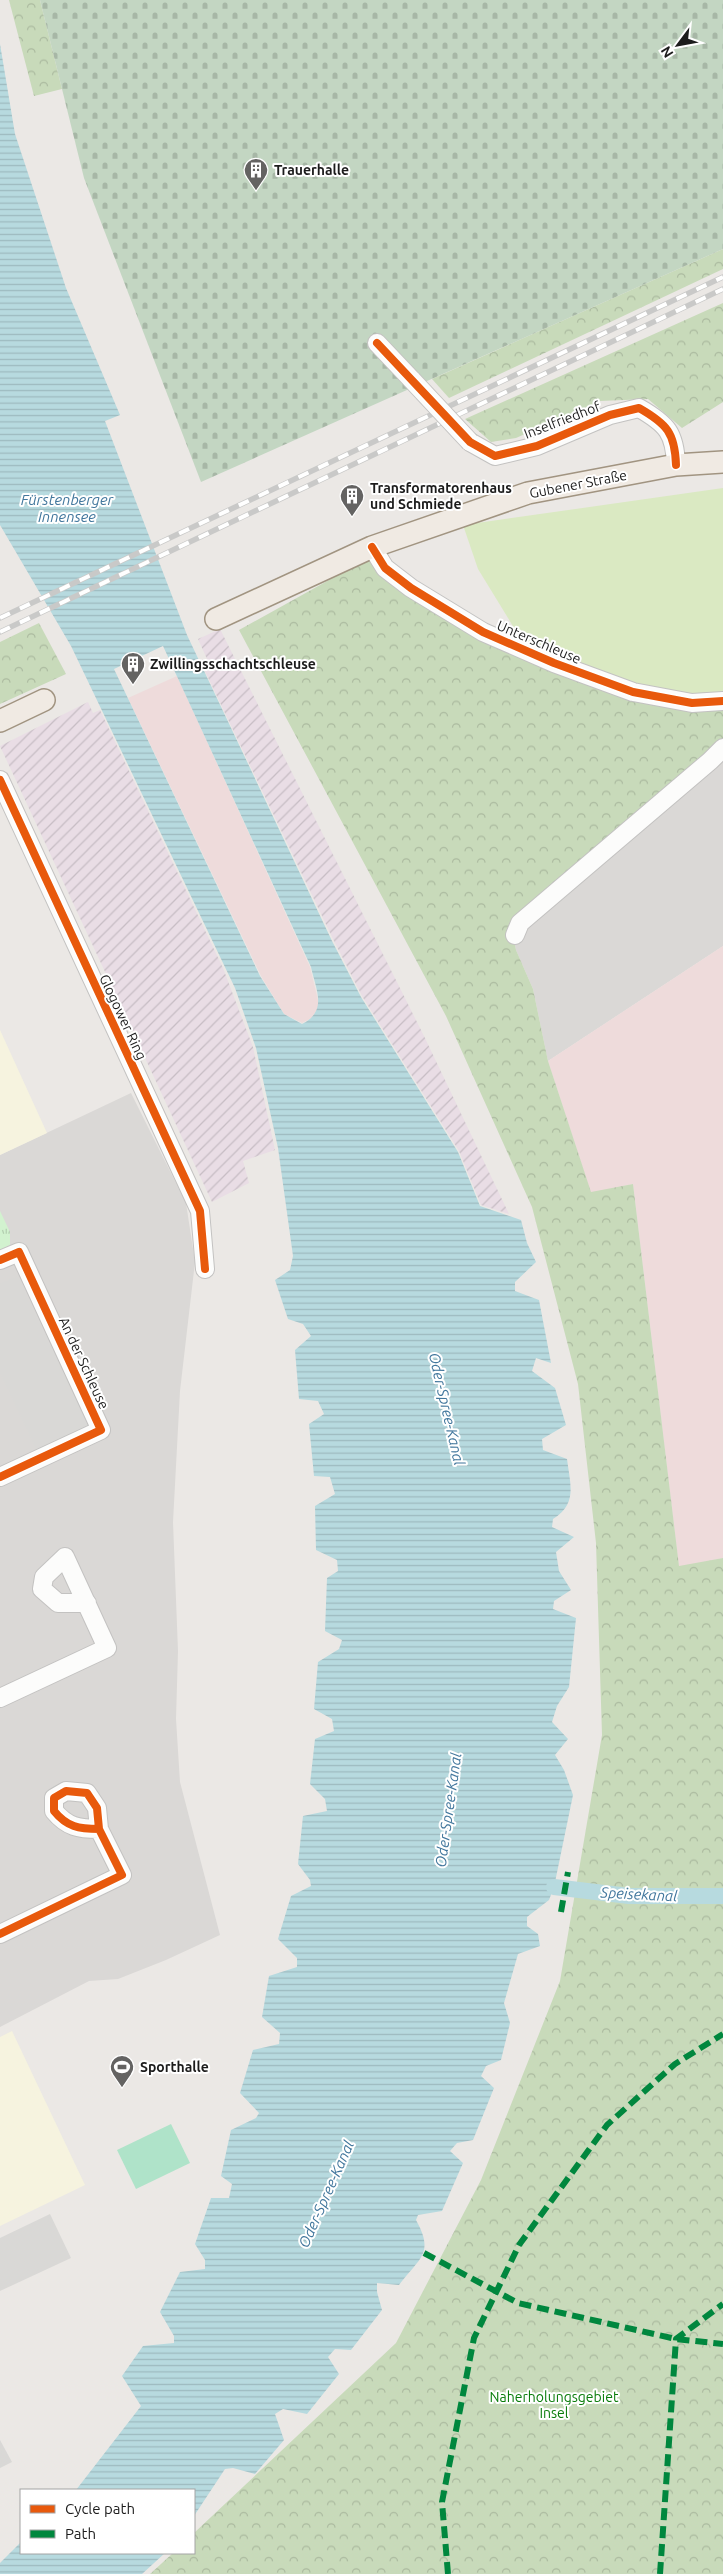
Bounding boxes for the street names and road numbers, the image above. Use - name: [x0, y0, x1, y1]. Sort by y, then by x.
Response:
- street label: Inselfriedhof: [522, 398, 603, 442]
- street label: Gubener Straße: [528, 467, 628, 501]
- street label: Unterschleuse: [495, 617, 583, 667]
- street label: Glogower Ring: [96, 972, 150, 1062]
- street label: An der Schleuse: [56, 1314, 112, 1412]

